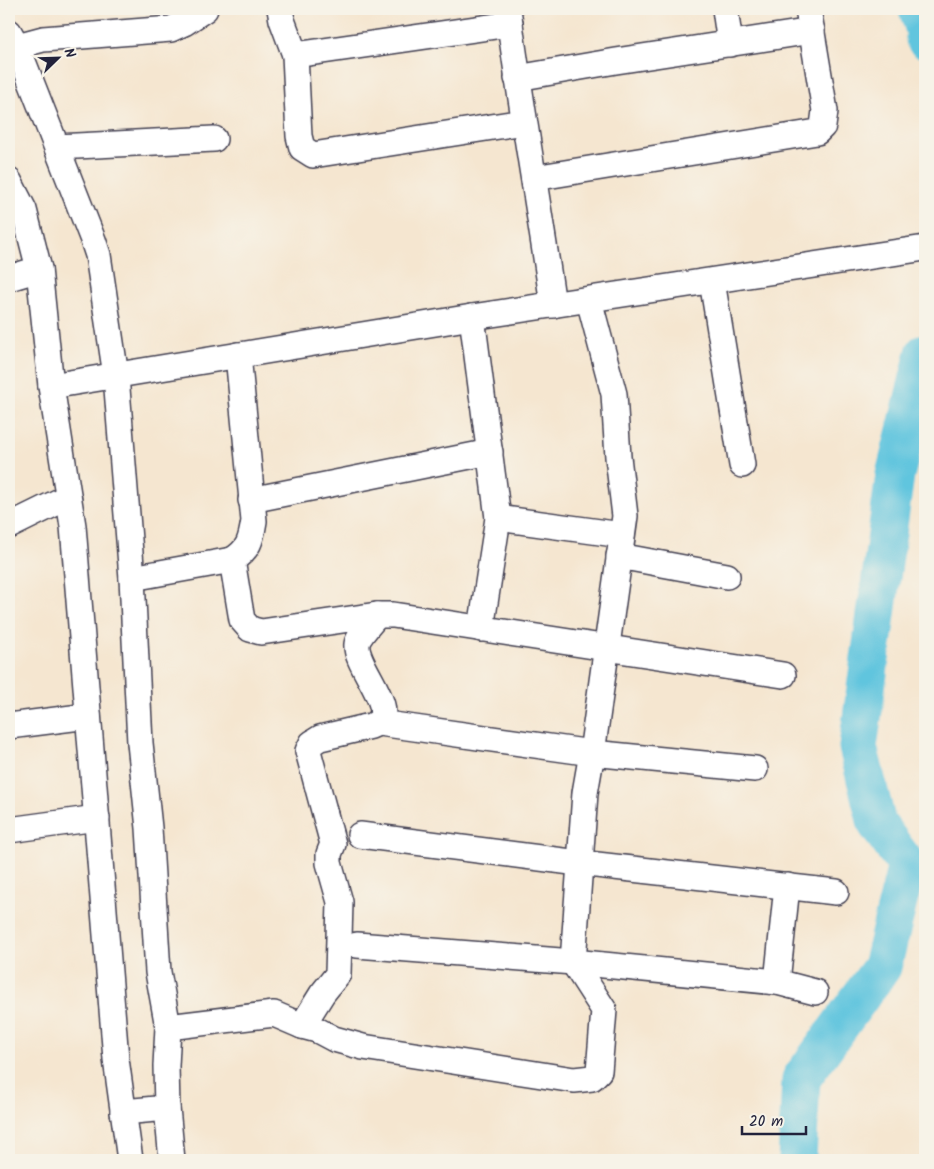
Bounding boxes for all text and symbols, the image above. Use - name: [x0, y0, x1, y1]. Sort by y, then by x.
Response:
- north arrow: [32, 32, 82, 82]
- text: N: [57, 45, 81, 62]
- scale bar: [742, 1104, 805, 1136]
- text: 20 m: [749, 1110, 783, 1134]

